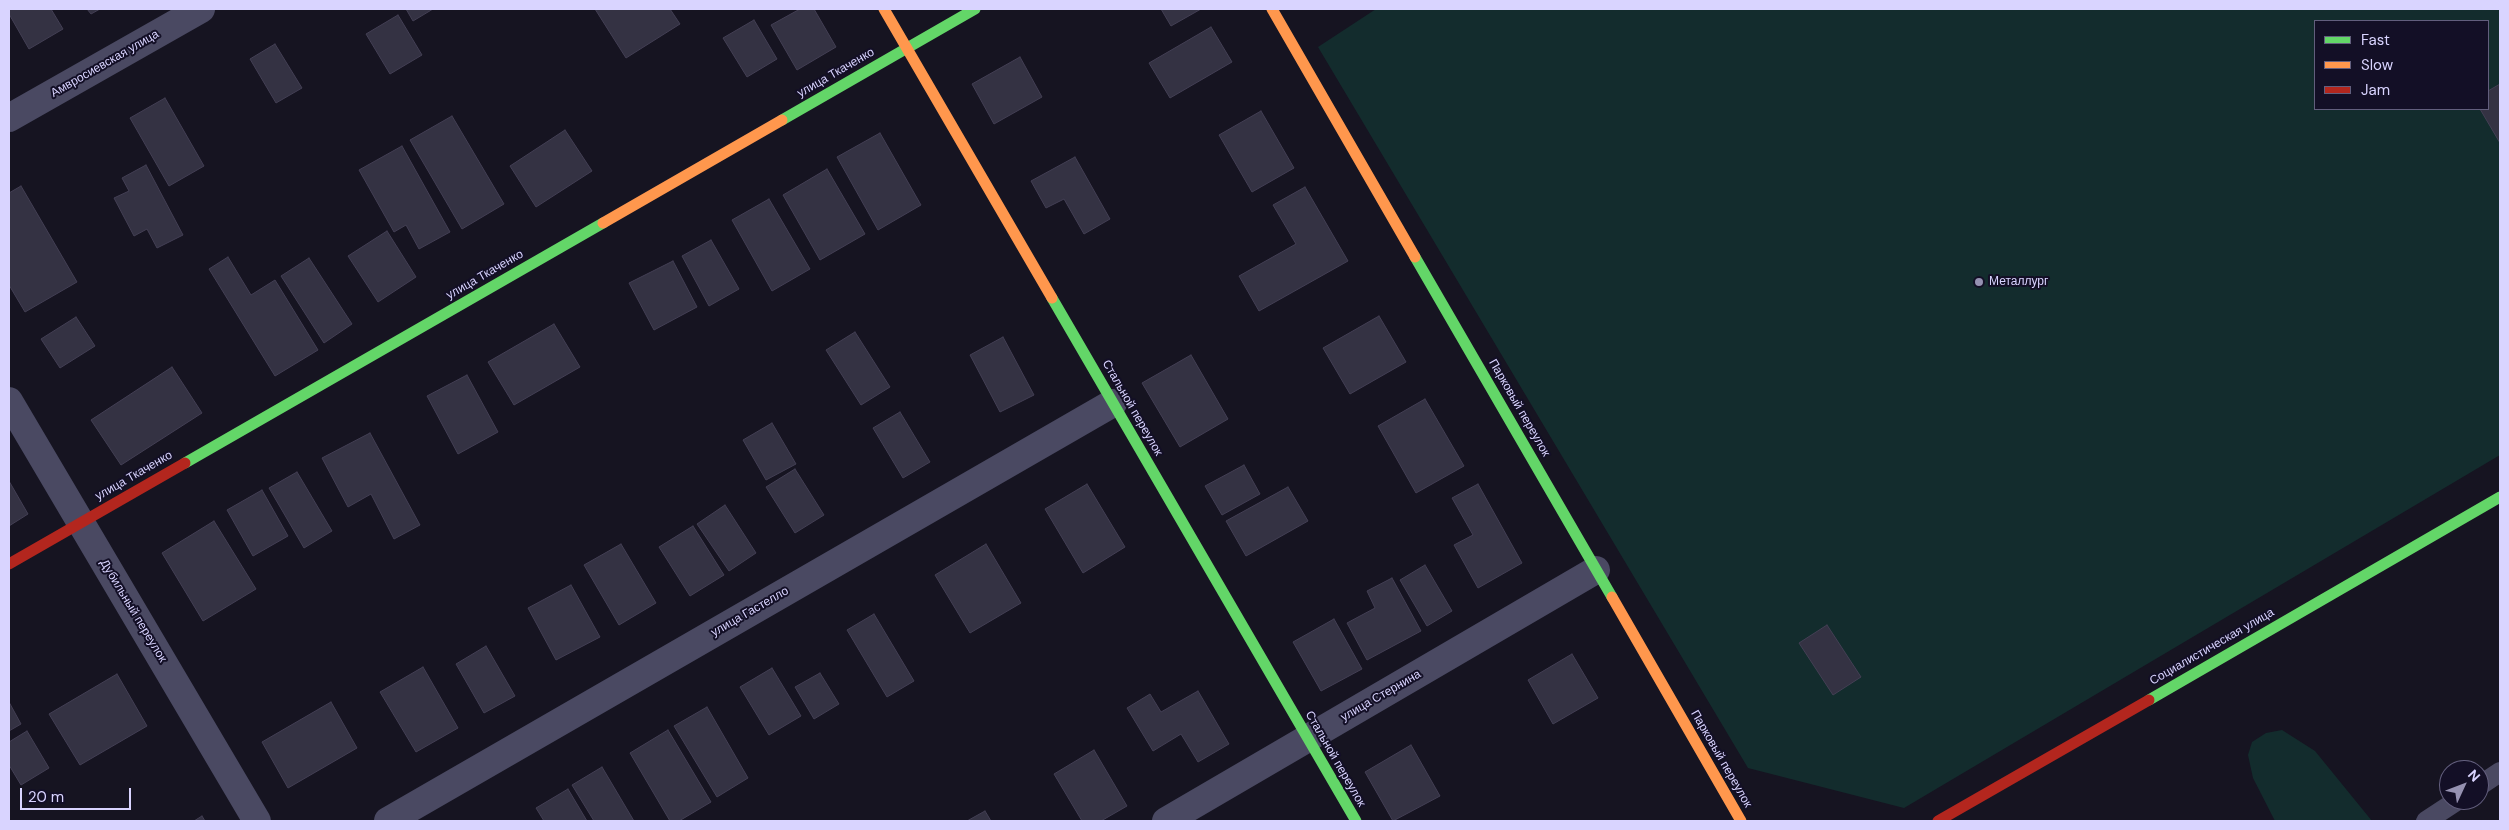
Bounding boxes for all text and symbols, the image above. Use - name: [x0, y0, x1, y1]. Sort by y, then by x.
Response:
- legend: [2314, 20, 2489, 110]
- street label: Амвросиевская улица: [48, 27, 162, 101]
- text: Fast: [2361, 30, 2390, 50]
- street label: улица Ткаченко: [795, 45, 877, 101]
- text: Slow: [2361, 55, 2393, 75]
- text: Jam: [2361, 80, 2390, 100]
- street label: улица Ткаченко: [444, 247, 526, 303]
- place label: Металлург: [1989, 275, 2048, 289]
- marker: Металлург: [1973, 276, 1985, 288]
- street label: Стальной переулок: [1099, 357, 1165, 459]
- street label: Парковый переулок: [1485, 357, 1553, 459]
- street label: улица Ткаченко: [93, 448, 175, 504]
- street label: Дубильный переулок: [97, 557, 169, 665]
- street label: улица Гастелло: [709, 584, 791, 640]
- street label: Социалистическая улица: [2147, 605, 2277, 689]
- street label: улица Стернина: [1338, 667, 1424, 725]
- street label: Стальной переулок: [1302, 708, 1368, 810]
- street label: Парковый переулок: [1687, 708, 1755, 810]
- north arrow: [2439, 760, 2489, 810]
- text: N: [2464, 766, 2484, 785]
- scale bar: [22, 778, 134, 810]
- text: 20 m: [28, 787, 64, 807]

